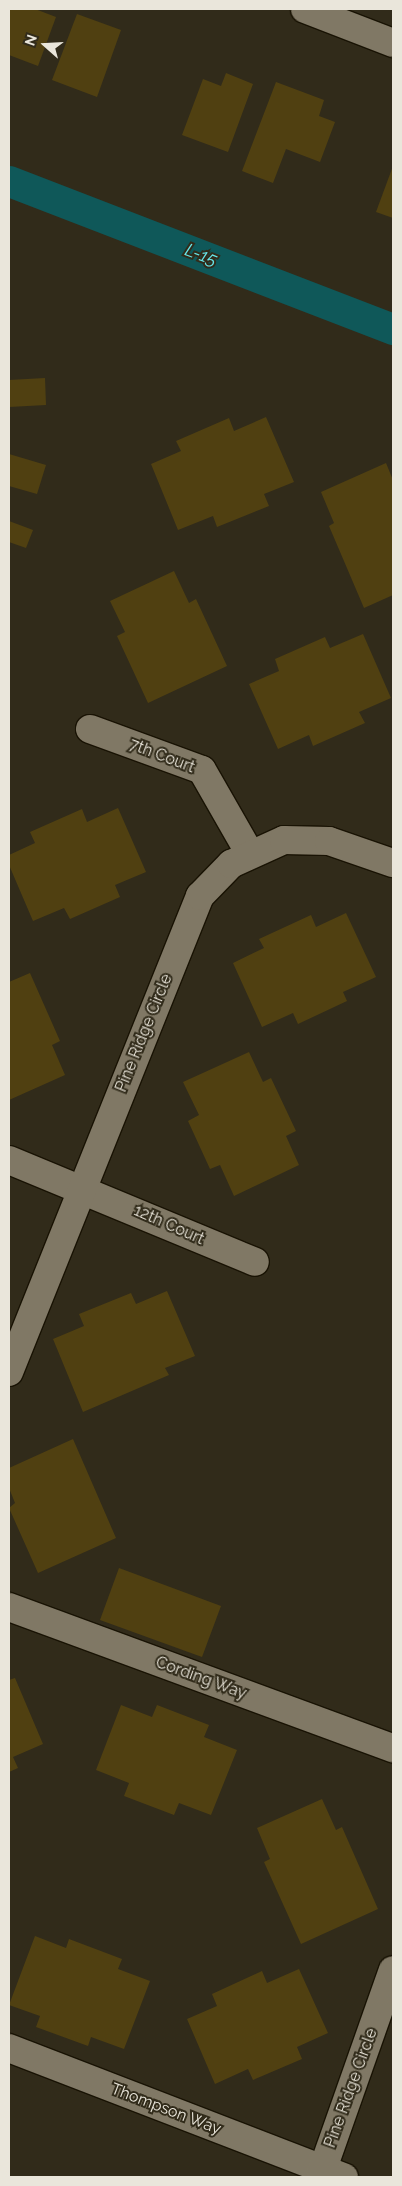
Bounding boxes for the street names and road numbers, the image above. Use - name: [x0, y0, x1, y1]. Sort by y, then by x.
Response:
- street label: 7th Court: [127, 735, 197, 777]
- street label: Pine Ridge Circle: [112, 971, 176, 1095]
- street label: 12th Court: [131, 1201, 207, 1249]
- street label: Cording Way: [153, 1653, 249, 1703]
- street label: Pine Ridge Circle: [320, 2026, 382, 2150]
- street label: Thompson Way: [108, 2079, 224, 2139]

